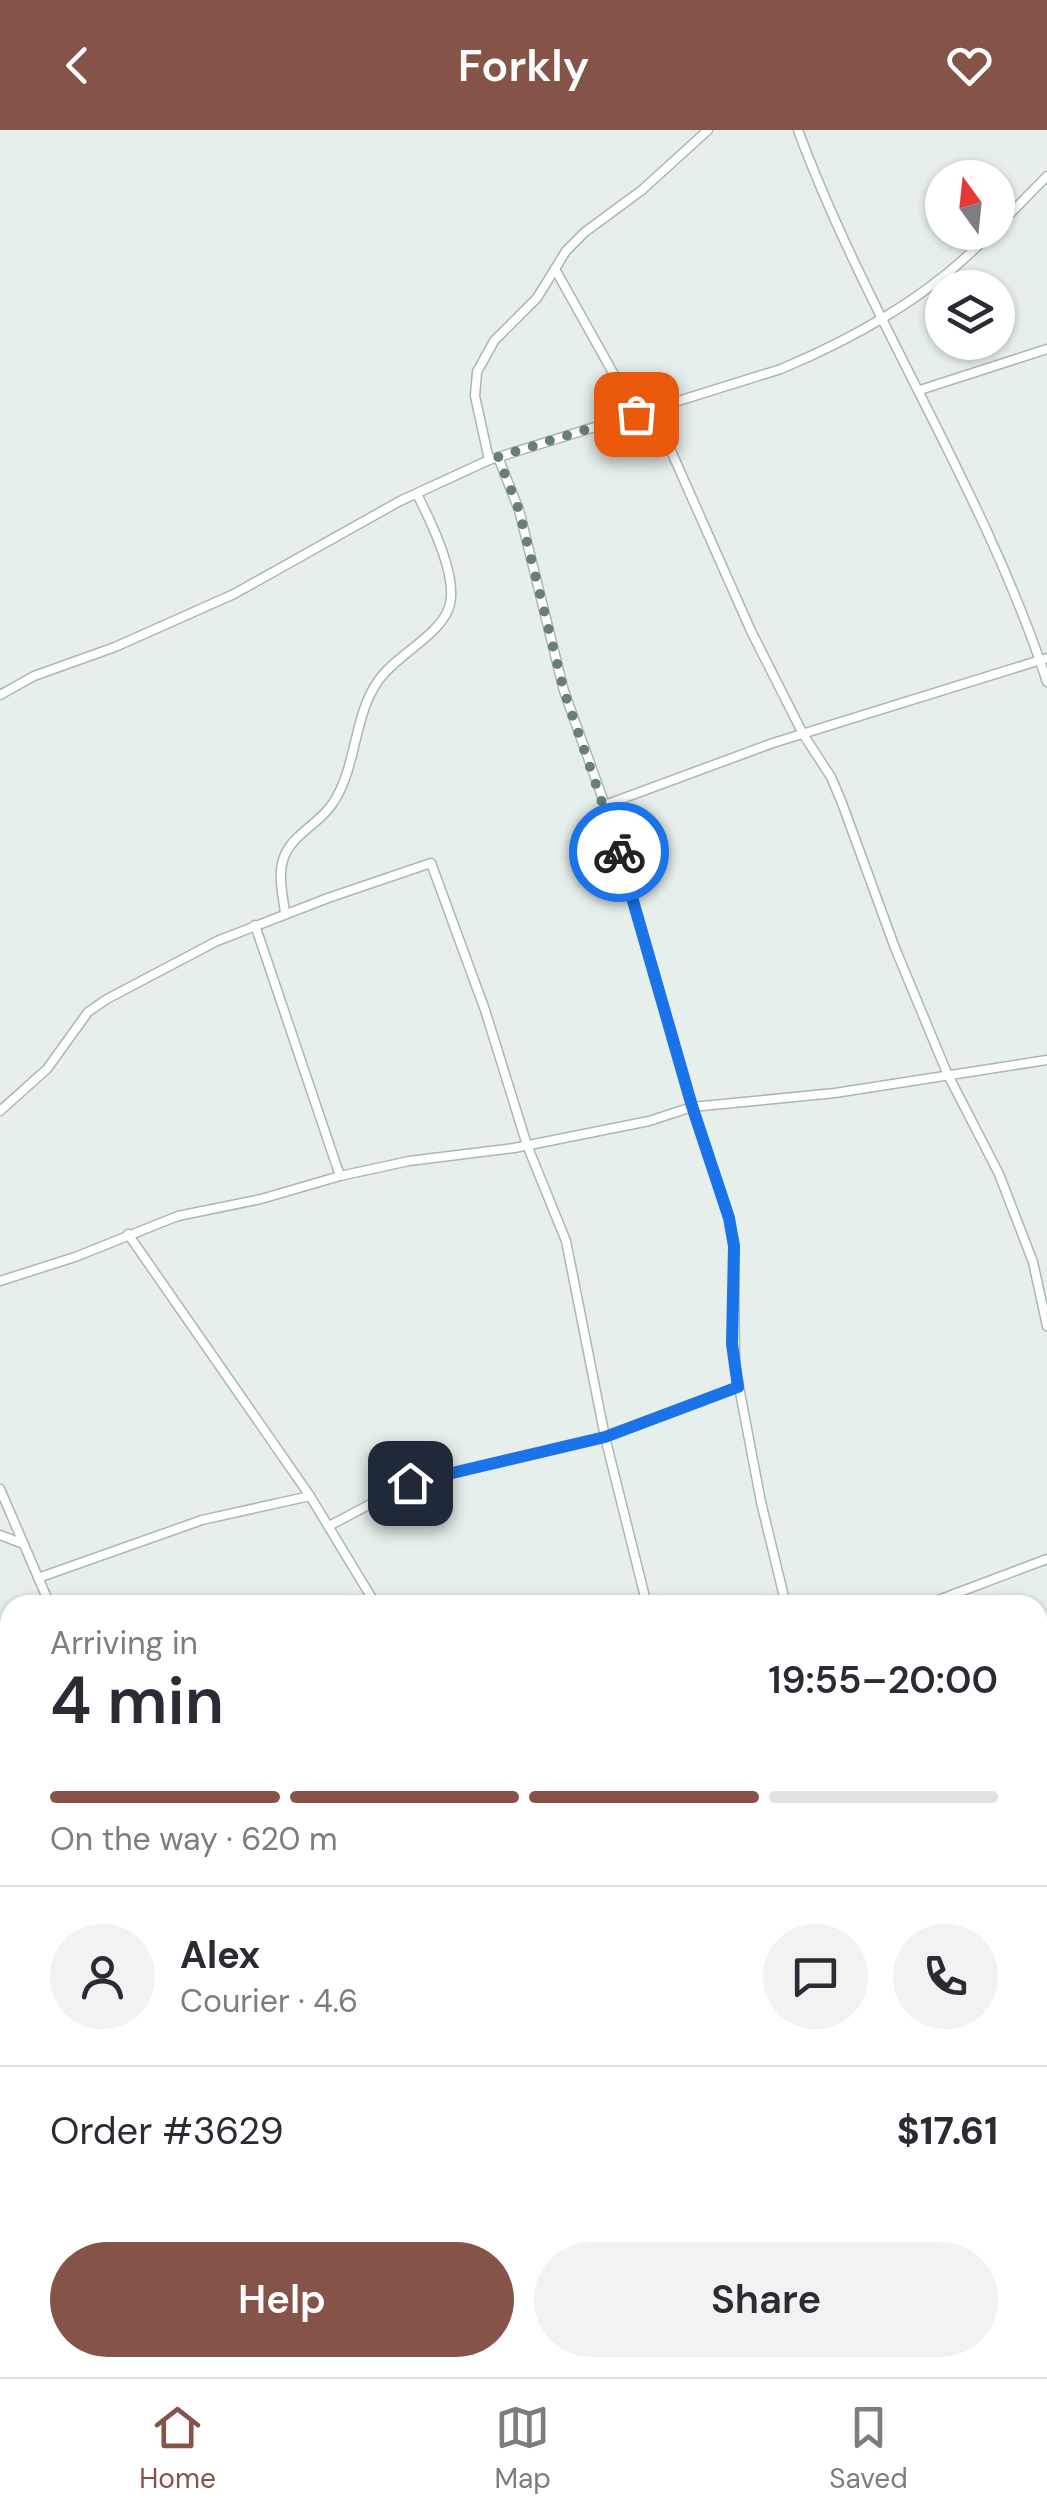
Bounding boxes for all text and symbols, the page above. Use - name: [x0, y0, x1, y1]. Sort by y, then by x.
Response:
- text: Forkly: [458, 36, 589, 95]
- icon: back: [50, 38, 105, 93]
- icon: heart: [942, 38, 997, 93]
- north arrow: [925, 160, 1015, 250]
- map controls: [925, 160, 1015, 360]
- button: layers: [925, 270, 1015, 360]
- pin: [594, 372, 679, 457]
- icon: bag: [609, 387, 664, 442]
- courier: [569, 802, 669, 902]
- icon: bike: [592, 825, 647, 880]
- pin: [368, 1441, 453, 1526]
- icon: home: [383, 1456, 438, 1511]
- text: Arriving in: [50, 1622, 198, 1664]
- text: 19:55–20:00: [768, 1655, 998, 1705]
- text: 4 min: [50, 1659, 224, 1743]
- text: On the way · 620 m: [50, 1818, 338, 1860]
- button: person: [50, 1924, 155, 2029]
- button: chat: [763, 1924, 868, 2029]
- button: phone: [893, 1924, 998, 2029]
- text: Alex: [180, 1930, 260, 1980]
- text: Courier · 4.6: [180, 1980, 358, 2022]
- text: Order #3629: [50, 2106, 284, 2156]
- text: $17.61: [897, 2106, 998, 2156]
- button: Help: [50, 2242, 514, 2357]
- button: Share: [534, 2242, 998, 2357]
- tab: Home: [139, 2400, 216, 2497]
- tab: Map: [494, 2400, 551, 2497]
- tab: Saved: [829, 2400, 908, 2497]

